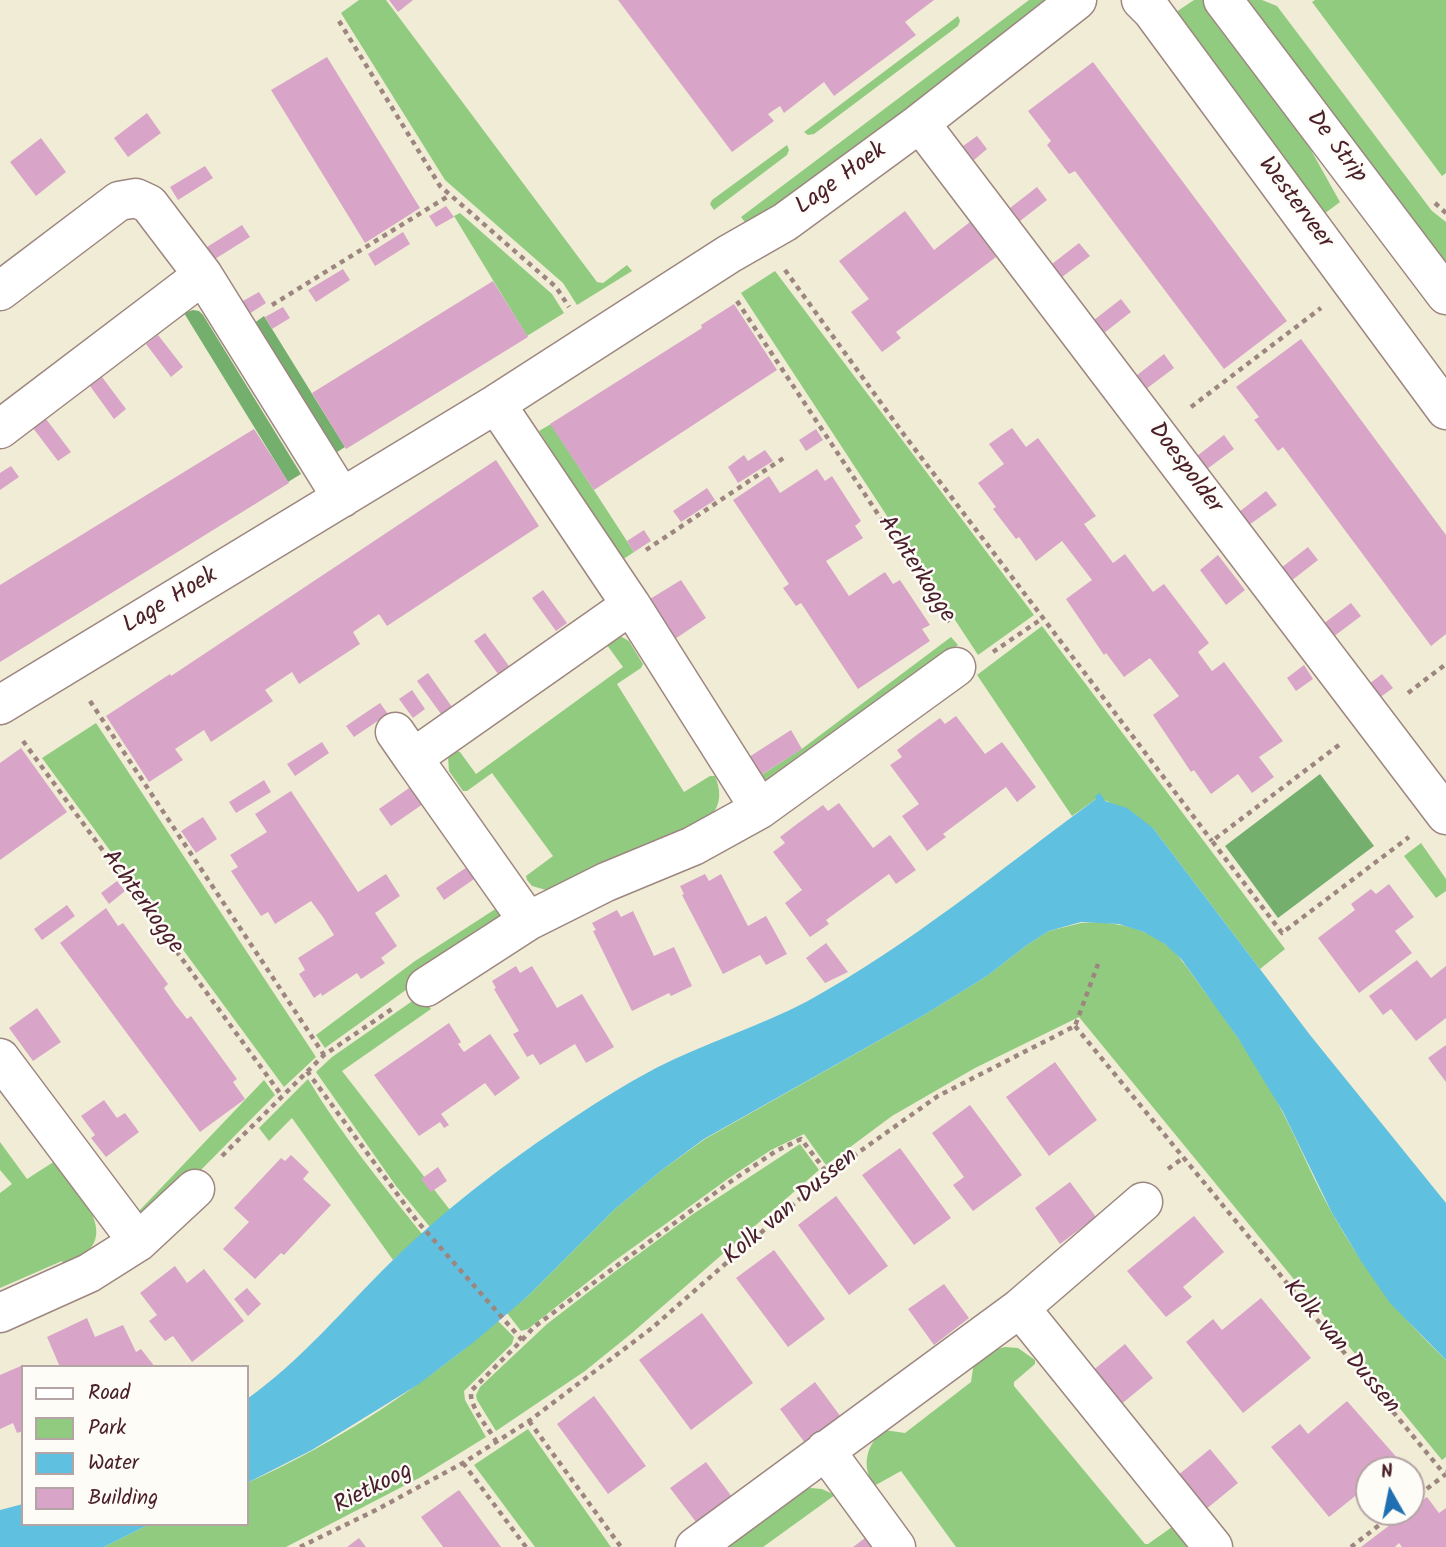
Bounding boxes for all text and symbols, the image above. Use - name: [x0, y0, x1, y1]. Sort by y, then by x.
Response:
- street label: De Strip: [1299, 106, 1371, 190]
- street label: Lage Hoek: [791, 137, 893, 223]
- street label: Westerveer: [1250, 152, 1338, 256]
- street label: Doespolder: [1141, 418, 1227, 520]
- street label: Achterkogge: [870, 511, 960, 629]
- street label: Lage Hoek: [118, 563, 224, 641]
- street label: Achterkogge: [94, 845, 188, 961]
- street label: Kolk van Dussen: [719, 1143, 865, 1273]
- street label: Kolk van Dussen: [1275, 1275, 1405, 1421]
- legend: [21, 1365, 248, 1526]
- text: Road: [88, 1377, 130, 1410]
- text: Park: [88, 1412, 126, 1445]
- text: Water: [88, 1447, 139, 1480]
- north arrow: [1355, 1456, 1425, 1526]
- text: N: [1379, 1456, 1395, 1488]
- street label: Rietkoog: [330, 1458, 418, 1522]
- text: Building: [88, 1482, 158, 1515]

